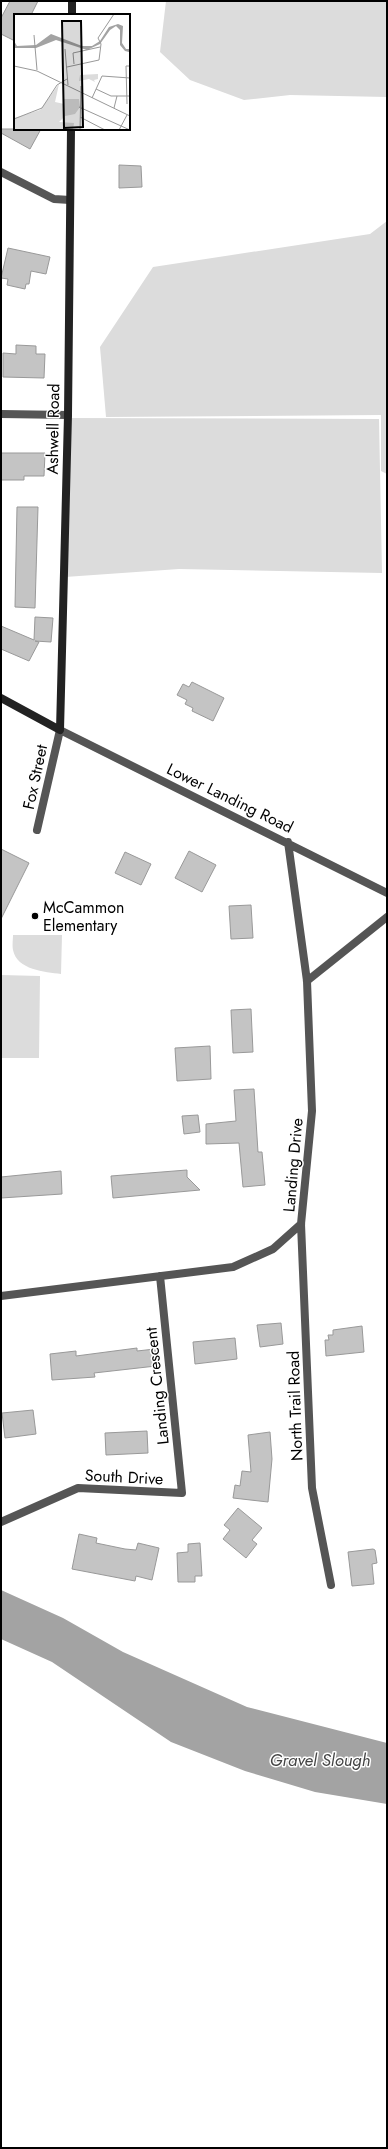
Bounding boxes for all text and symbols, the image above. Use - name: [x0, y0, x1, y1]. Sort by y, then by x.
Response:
- inset map: [14, 14, 130, 130]
- street label: Ashwell Road: [41, 383, 65, 475]
- street label: Fox Street: [17, 742, 53, 812]
- street label: Lower Landing Road: [163, 757, 297, 839]
- place label: McCammon Elementary: [43, 896, 124, 937]
- marker: McCammon Elementary: [30, 911, 40, 921]
- street label: Landing Drive: [277, 1117, 309, 1213]
- street label: Landing Crescent: [139, 1326, 175, 1446]
- street label: North Trail Road: [282, 1351, 308, 1461]
- street label: South Drive: [84, 1463, 164, 1491]
- water label: Gravel Slough: [270, 1748, 370, 1772]

